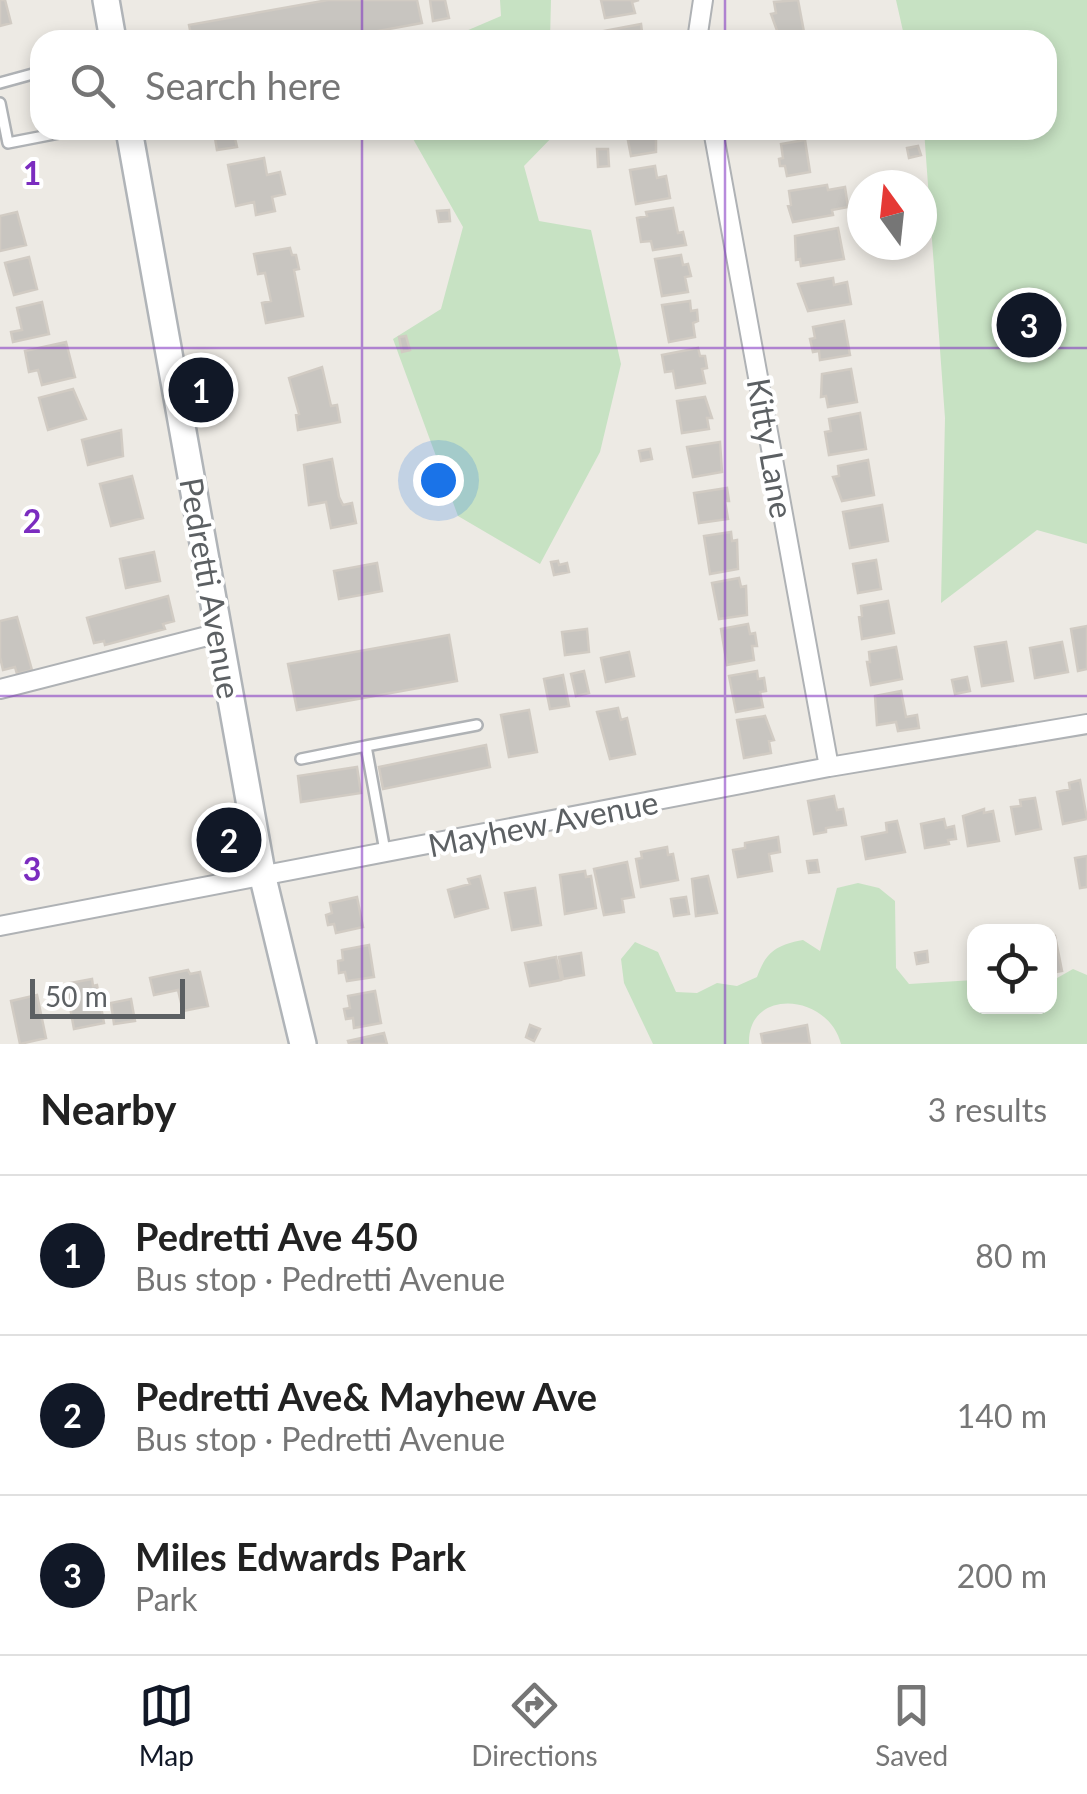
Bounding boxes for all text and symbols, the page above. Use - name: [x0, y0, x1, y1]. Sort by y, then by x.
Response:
- search box: [30, 30, 1057, 140]
- icon: search: [65, 58, 120, 113]
- text: Search here: [145, 62, 341, 108]
- text: 1: [23, 153, 41, 192]
- north arrow: [847, 170, 937, 260]
- pin: 3: [996, 288, 1062, 362]
- pin: 1: [168, 352, 234, 428]
- street label: Kitty Lane: [739, 375, 803, 521]
- your location: [413, 455, 464, 506]
- street label: Pedretti Avenue: [172, 474, 250, 702]
- text: 2: [23, 501, 41, 540]
- street label: Mayhew Avenue: [425, 782, 661, 864]
- pin: 2: [196, 802, 262, 878]
- text: 3: [23, 849, 41, 888]
- map controls: [967, 924, 1057, 1014]
- button: locate: [967, 924, 1057, 1014]
- scale bar: [30, 974, 185, 1018]
- text: 50 m: [45, 979, 108, 1013]
- text: Nearby: [40, 1084, 177, 1134]
- text: 3 results: [928, 1090, 1047, 1129]
- text: Pedretti Ave 450: [135, 1213, 418, 1259]
- text: 1: [63, 1236, 82, 1275]
- text: 80 m: [975, 1236, 1047, 1275]
- text: Bus stop · Pedretti Avenue: [135, 1259, 505, 1298]
- text: Pedretti Ave& Mayhew Ave: [135, 1373, 597, 1419]
- text: 2: [63, 1396, 82, 1435]
- text: 140 m: [957, 1396, 1047, 1435]
- text: Bus stop · Pedretti Avenue: [135, 1419, 505, 1458]
- text: Miles Edwards Park: [135, 1533, 466, 1579]
- text: 3: [63, 1556, 82, 1595]
- text: 200 m: [957, 1556, 1047, 1595]
- text: Park: [135, 1579, 198, 1618]
- tab: Map: [139, 1678, 194, 1772]
- tab: Directions: [471, 1678, 598, 1772]
- tab: Saved: [875, 1678, 948, 1772]

